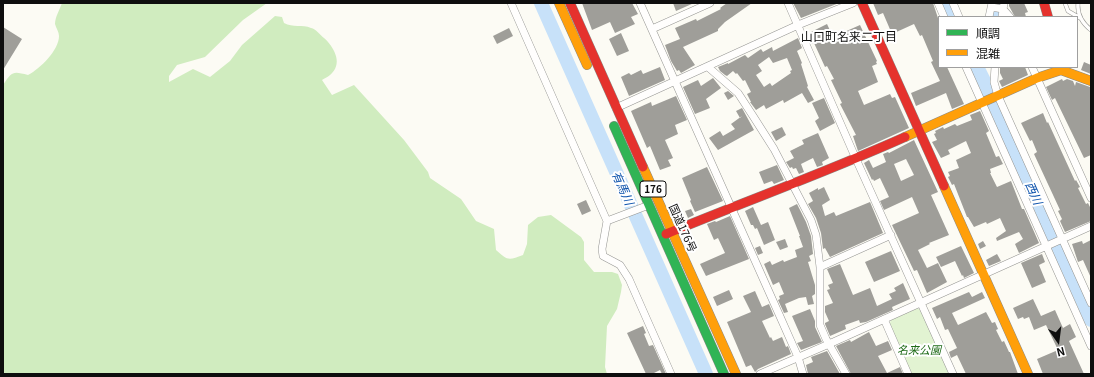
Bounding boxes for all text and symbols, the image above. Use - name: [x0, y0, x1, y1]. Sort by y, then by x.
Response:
- legend: [938, 16, 1078, 68]
- text: 順調: [976, 24, 1000, 41]
- district label: 山口町名来二丁目: [801, 29, 897, 43]
- text: 混雑: [976, 44, 1000, 61]
- water label: 有馬川: [609, 169, 637, 207]
- water label: 西川: [1023, 179, 1045, 207]
- road number: 176: [640, 181, 666, 197]
- street label: 国道176号: [667, 202, 699, 254]
- north arrow: [1038, 321, 1078, 361]
- park label: 名来公園: [897, 343, 941, 357]
- text: N: [1055, 344, 1067, 361]

